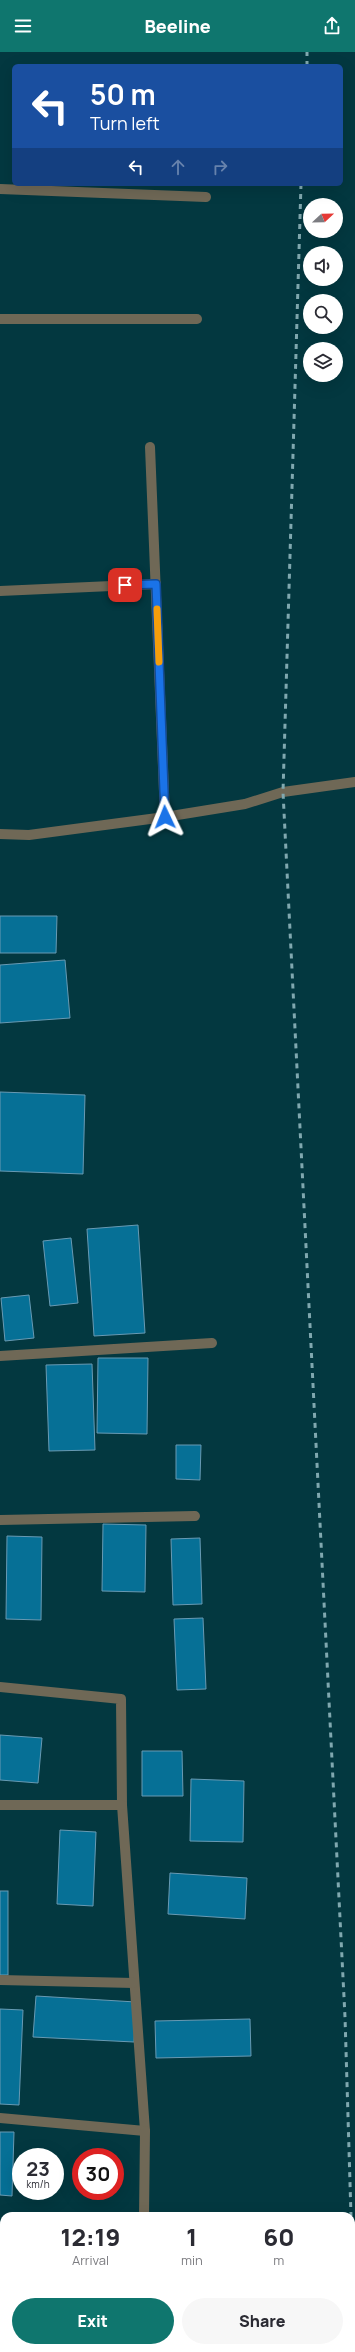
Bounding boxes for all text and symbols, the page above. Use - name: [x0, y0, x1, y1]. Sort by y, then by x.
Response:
- text: Beeline: [144, 14, 211, 38]
- icon: menu: [12, 15, 34, 37]
- icon: share: [321, 15, 343, 37]
- text: 50 m: [90, 75, 156, 113]
- icon: left: [24, 80, 76, 132]
- text: Turn left: [90, 111, 160, 135]
- icon: left: [125, 156, 147, 178]
- icon: ahead: [167, 156, 189, 178]
- icon: right: [209, 156, 231, 178]
- north arrow: [303, 198, 343, 238]
- map controls: [303, 198, 343, 382]
- button: sound: [303, 246, 343, 286]
- button: search: [303, 294, 343, 334]
- button: layers: [303, 342, 343, 382]
- pin: [108, 568, 142, 602]
- icon: arrive: [114, 574, 136, 596]
- position arrow: [144, 796, 186, 838]
- speed limit sign: 30: [72, 2148, 124, 2200]
- text: 23: [26, 2155, 50, 2182]
- text: km/h: [26, 2177, 50, 2191]
- text: 12:19: [61, 2220, 120, 2253]
- text: 1: [186, 2220, 197, 2253]
- text: 60: [263, 2220, 294, 2253]
- text: Arrival: [72, 2251, 109, 2269]
- text: min: [181, 2251, 203, 2269]
- text: m: [273, 2251, 284, 2269]
- button: Exit: [12, 2298, 174, 2344]
- button: Share: [182, 2298, 343, 2344]

